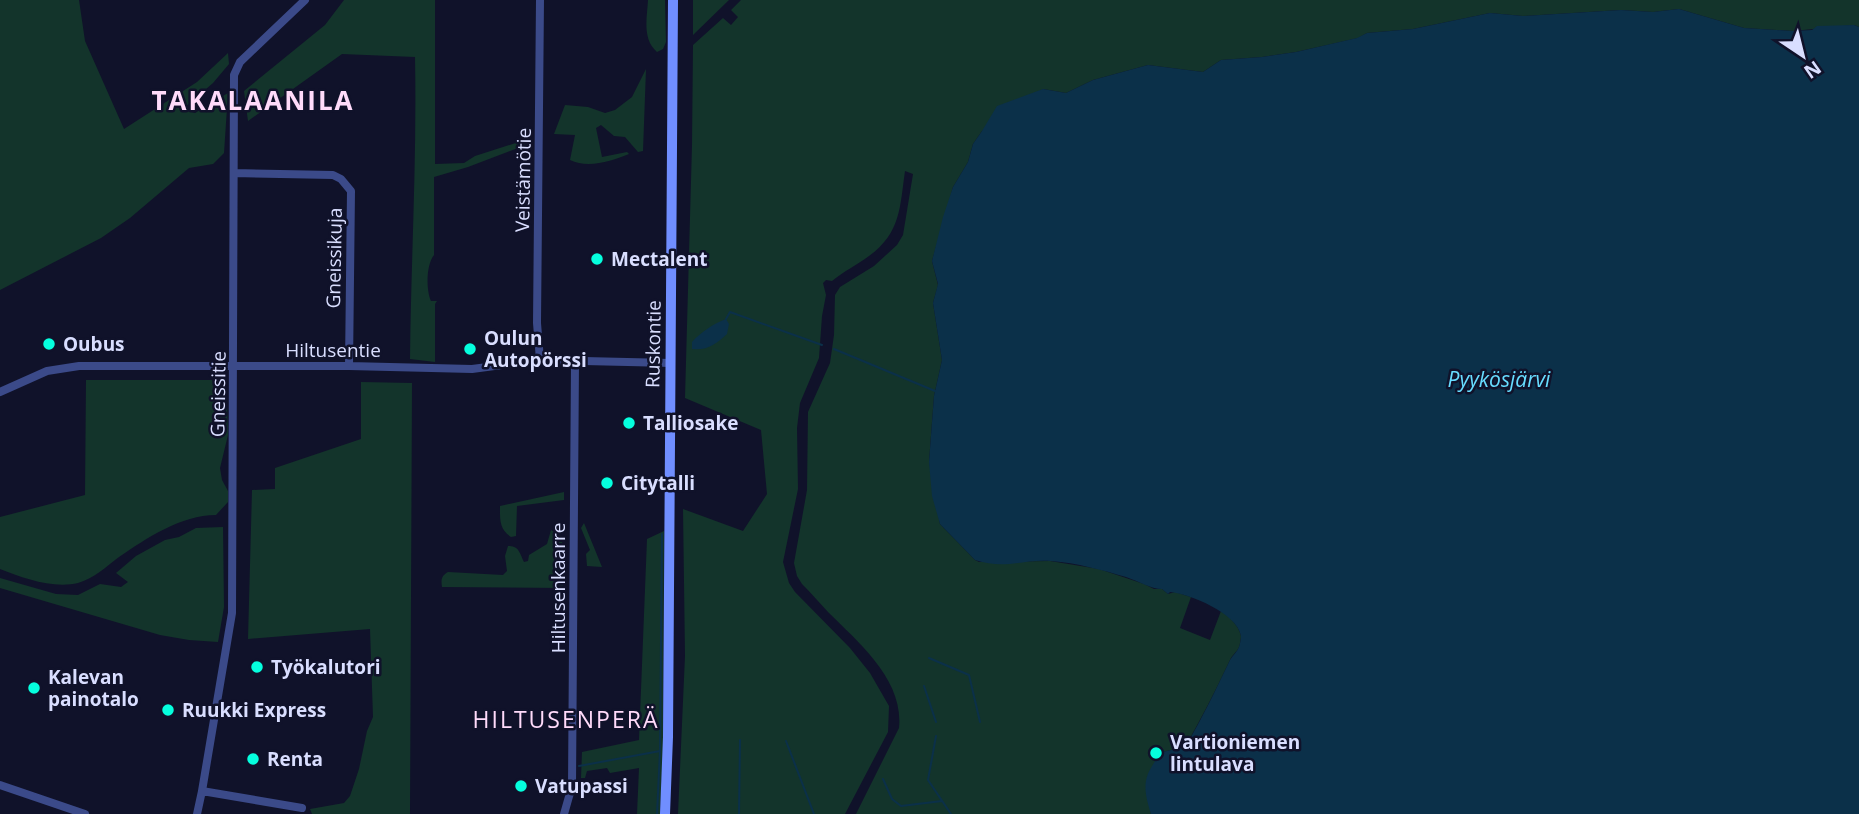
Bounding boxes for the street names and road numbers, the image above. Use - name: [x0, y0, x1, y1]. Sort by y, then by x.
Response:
- street label: Veistämötie: [509, 128, 537, 232]
- street label: Gneissikuja: [320, 207, 348, 309]
- street label: Ruskontie: [639, 300, 667, 388]
- street label: Hiltusentie: [285, 337, 381, 363]
- street label: Gneissitie: [204, 351, 232, 437]
- street label: Hiltusenkaarre: [545, 523, 571, 653]

